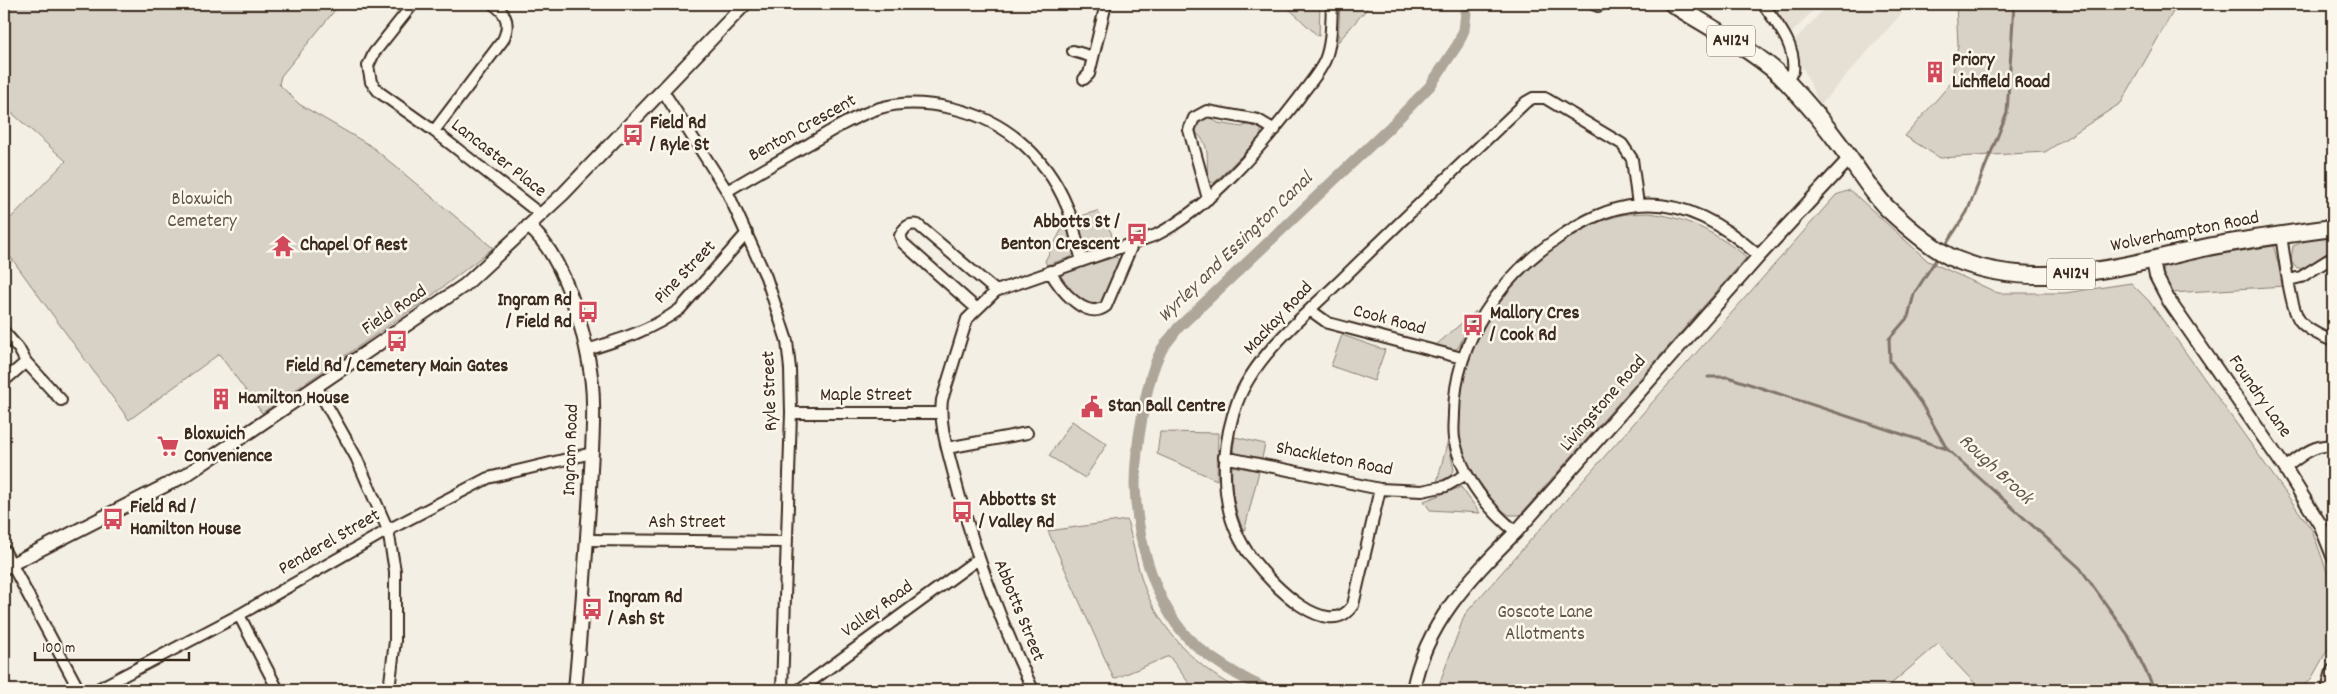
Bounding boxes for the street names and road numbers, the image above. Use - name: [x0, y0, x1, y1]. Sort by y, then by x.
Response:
- road number: A4124: [1707, 26, 1755, 56]
- street label: Benton Crescent: [744, 88, 862, 170]
- street label: Lancaster Place: [444, 113, 552, 205]
- street label: Wolverhampton Road: [2108, 205, 2262, 261]
- street label: Pine Street: [649, 235, 723, 311]
- road number: A4124: [2047, 258, 2095, 290]
- street label: Mackay Road: [1238, 276, 1320, 362]
- street label: Field Road: [357, 279, 433, 343]
- street label: Cook Road: [1350, 298, 1428, 344]
- street label: Ryle Street: [756, 350, 786, 432]
- street label: Livingstone Road: [1554, 350, 1654, 458]
- street label: Foundry Lane: [2220, 350, 2298, 444]
- street label: Maple Street: [820, 383, 912, 410]
- street label: Ingram Road: [557, 404, 587, 496]
- street label: Shackleton Road: [1273, 435, 1395, 485]
- street label: Penderel Street: [274, 503, 386, 583]
- street label: Ash Street: [648, 510, 726, 537]
- street label: Abbotts Street: [985, 556, 1051, 666]
- street label: Valley Road: [836, 575, 920, 645]

